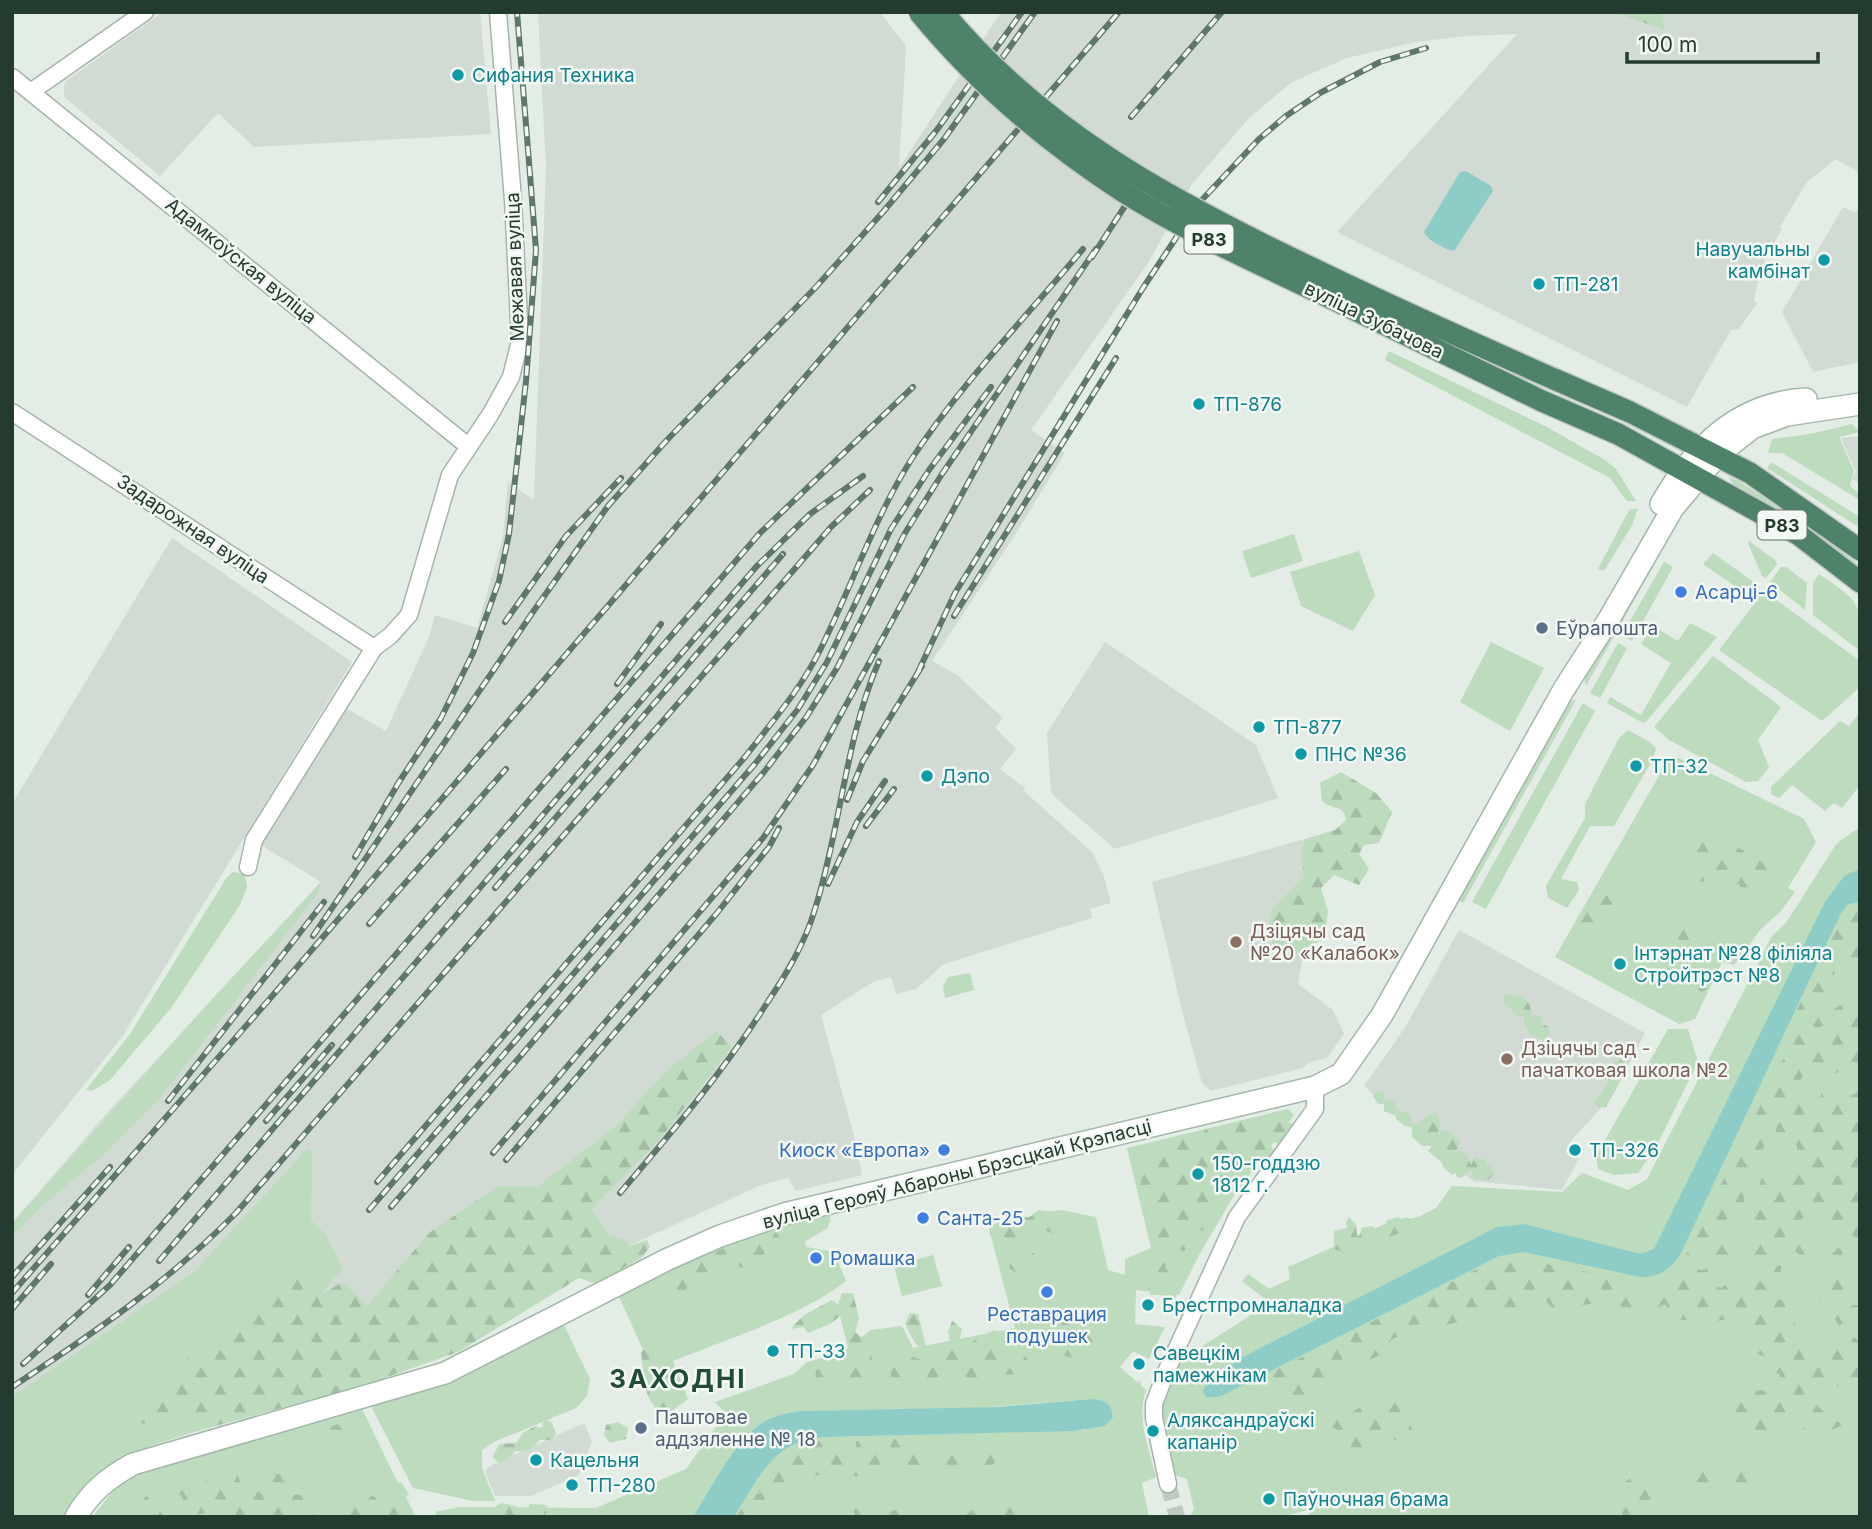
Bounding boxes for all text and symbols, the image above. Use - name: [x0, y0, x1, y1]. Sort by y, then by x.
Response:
- scale bar: [1627, 21, 1818, 65]
- text: 100 m: [1638, 32, 1697, 57]
- place label: Сифания Техника: [472, 64, 635, 87]
- marker: Сифания Техника: [450, 67, 466, 83]
- street label: Межавая вуліца: [501, 192, 529, 342]
- street label: Адамкоўская вуліца: [161, 193, 321, 329]
- road number: Р83: [1184, 225, 1234, 254]
- place label: Навучальны камбінат: [1695, 238, 1810, 283]
- marker: Навучальны камбінат: [1816, 252, 1832, 268]
- place label: ТП-281: [1553, 273, 1619, 296]
- street label: вуліца Зубачова: [1301, 276, 1447, 364]
- marker: ТП-281: [1531, 276, 1547, 292]
- place label: ТП-876: [1213, 393, 1282, 416]
- marker: ТП-876: [1191, 396, 1207, 412]
- street label: Задарожная вуліца: [112, 469, 274, 589]
- road number: Р83: [1758, 510, 1806, 540]
- place label: Асарці-6: [1695, 581, 1778, 604]
- marker: Асарці-6: [1673, 584, 1689, 600]
- place label: Еўрапошта: [1556, 617, 1658, 640]
- marker: Еўрапошта: [1534, 620, 1550, 636]
- place label: ТП-877: [1273, 716, 1342, 739]
- marker: ТП-877: [1251, 719, 1267, 735]
- place label: ПНС №36: [1315, 743, 1407, 766]
- marker: ПНС №36: [1293, 746, 1309, 762]
- place label: ТП-32: [1650, 755, 1708, 778]
- marker: ТП-32: [1628, 758, 1644, 774]
- place label: Дэпо: [941, 765, 990, 788]
- marker: Дэпо: [919, 768, 935, 784]
- place label: Дзіцячы сад №20 «Калабок»: [1250, 920, 1400, 965]
- marker: Дзіцячы сад №20 «Калабок»: [1228, 934, 1244, 950]
- place label: Інтэрнат №28 фiлiяла Стройтрэст №8: [1634, 942, 1832, 987]
- marker: Інтэрнат №28 фiлiяла Стройтрэст №8: [1612, 956, 1628, 972]
- place label: Дзіцячы сад - пачатковая школа №2: [1521, 1037, 1728, 1082]
- marker: Дзіцячы сад - пачатковая школа №2: [1499, 1051, 1515, 1067]
- street label: вуліца Герояў Абароны Брэсцкай Крэпасці: [760, 1114, 1154, 1234]
- place label: Киоск «Европа»: [779, 1139, 930, 1162]
- place label: ТП-326: [1589, 1139, 1659, 1162]
- marker: Киоск «Европа»: [936, 1142, 952, 1158]
- marker: ТП-326: [1567, 1142, 1583, 1158]
- place label: 150-годдзю 1812 г.: [1212, 1152, 1321, 1197]
- marker: 150-годдзю 1812 г.: [1190, 1166, 1206, 1182]
- place label: Санта-25: [937, 1207, 1024, 1230]
- marker: Санта-25: [915, 1210, 931, 1226]
- place label: Ромашка: [830, 1247, 915, 1270]
- marker: Ромашка: [808, 1250, 824, 1266]
- marker: Реставрация подушек: [1039, 1284, 1055, 1300]
- place label: Брестпромналадка: [1162, 1294, 1342, 1317]
- marker: Брестпромналадка: [1140, 1297, 1156, 1313]
- place label: Реставрация подушек: [987, 1303, 1107, 1348]
- place label: ТП-33: [787, 1340, 845, 1363]
- place label: Савецкім памежнікам: [1153, 1342, 1267, 1387]
- marker: ТП-33: [765, 1343, 781, 1359]
- marker: Савецкім памежнікам: [1131, 1356, 1147, 1372]
- district label: ЗАХОДНІ: [609, 1363, 747, 1394]
- place label: Паштовае аддзяленне № 18: [655, 1406, 816, 1451]
- place label: Аляксандраўскі капанір: [1167, 1409, 1315, 1454]
- marker: Паштовае аддзяленне № 18: [633, 1420, 649, 1436]
- marker: Аляксандраўскі капанір: [1145, 1423, 1161, 1439]
- place label: Кацельня: [550, 1449, 639, 1472]
- marker: Кацельня: [528, 1452, 544, 1468]
- place label: ТП-280: [586, 1474, 656, 1497]
- marker: ТП-280: [564, 1477, 580, 1493]
- place label: Паўночная брама: [1283, 1488, 1449, 1511]
- marker: Паўночная брама: [1261, 1491, 1277, 1507]

